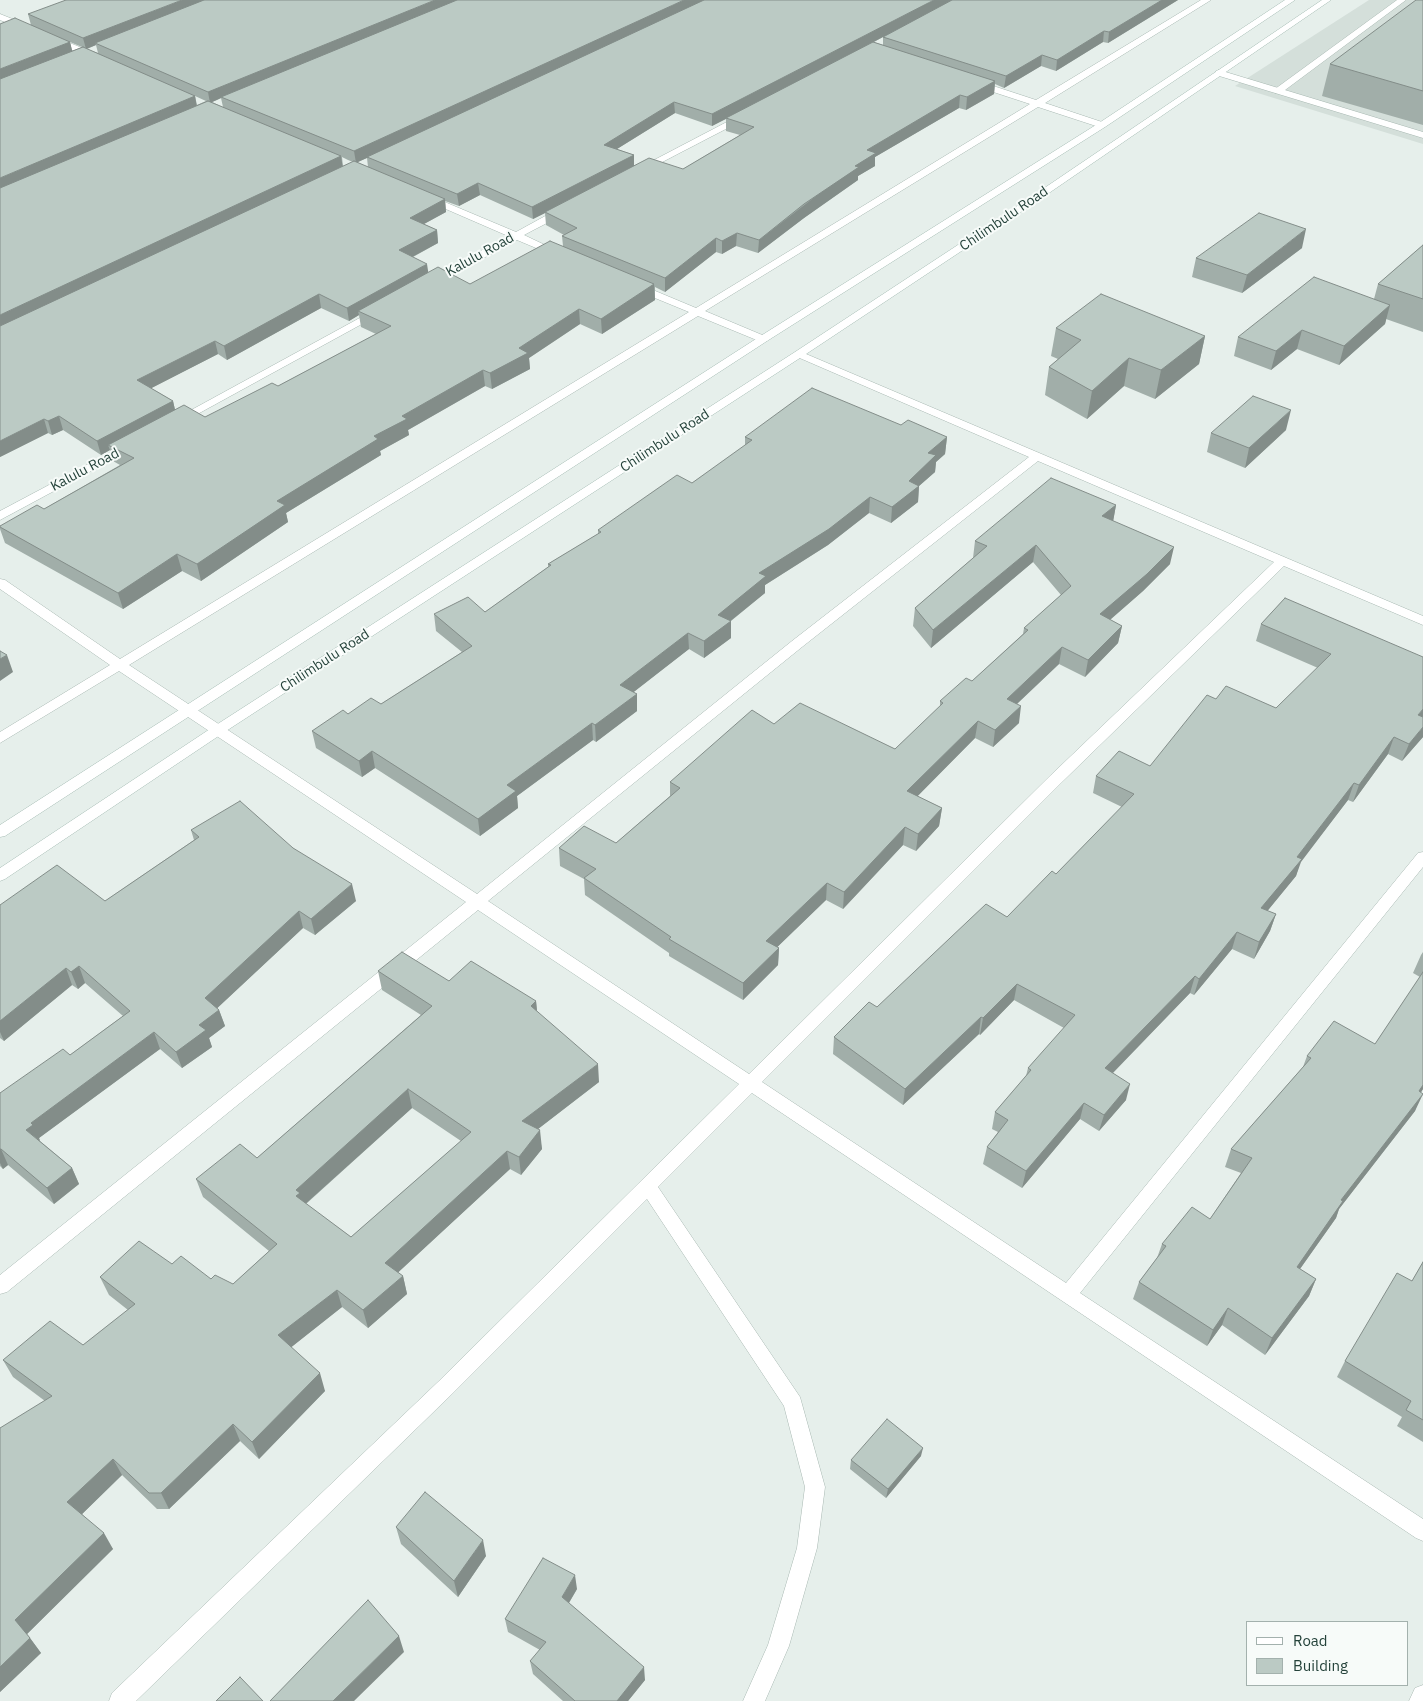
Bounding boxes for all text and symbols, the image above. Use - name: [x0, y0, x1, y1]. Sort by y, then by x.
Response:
- street label: Chilimbulu Road: [957, 183, 1051, 255]
- street label: Kalulu Road: [443, 229, 517, 281]
- street label: Chilimbulu Road: [617, 406, 713, 476]
- street label: Kalulu Road: [48, 445, 122, 495]
- street label: Chilimbulu Road: [277, 626, 373, 696]
- legend: [1246, 1621, 1408, 1686]
- text: Road: [1293, 1631, 1328, 1650]
- text: Building: [1293, 1656, 1348, 1675]

